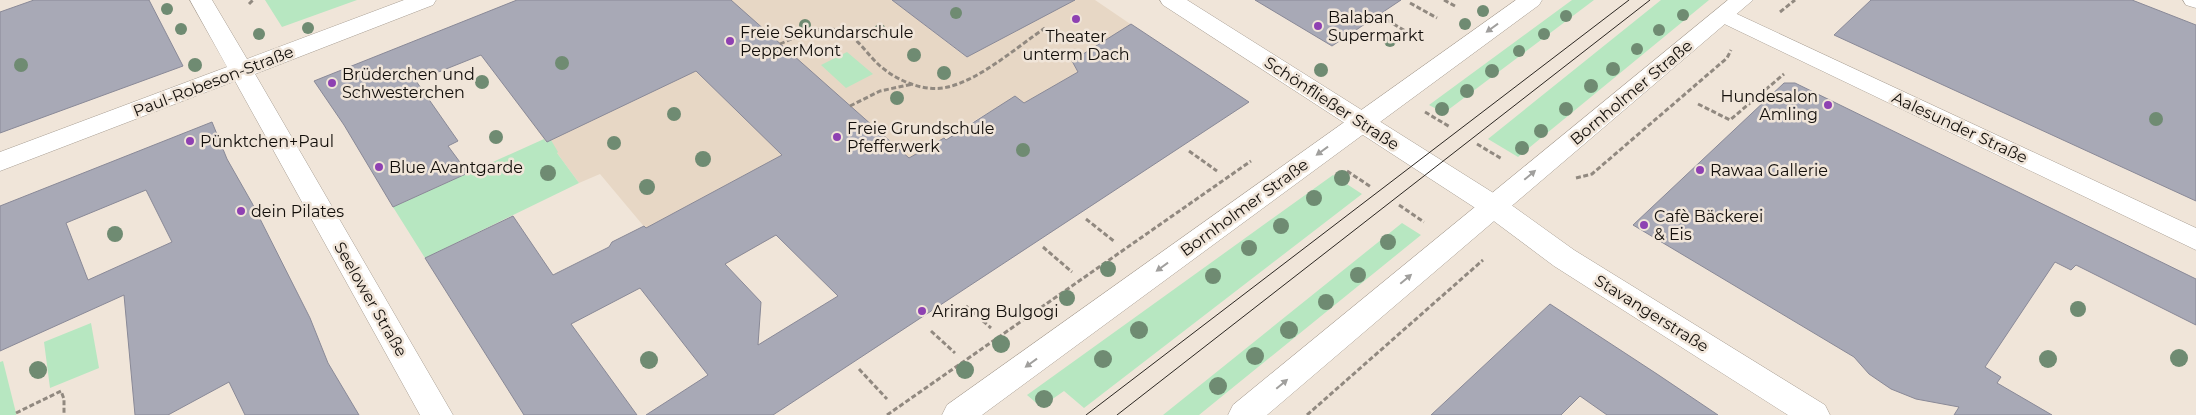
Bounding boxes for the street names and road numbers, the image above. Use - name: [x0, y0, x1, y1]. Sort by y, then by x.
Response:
- street label: Bornholmer Straße: [1566, 36, 1696, 149]
- street label: Paul-Robeson-Straße: [130, 42, 296, 121]
- street label: Schönfließer Straße: [1261, 53, 1403, 154]
- street label: Aalesunder Straße: [1889, 88, 2031, 167]
- street label: Bornholmer Straße: [1177, 155, 1312, 260]
- street label: Seelower Straße: [330, 239, 411, 360]
- street label: Stavangerstraße: [1591, 271, 1712, 356]

